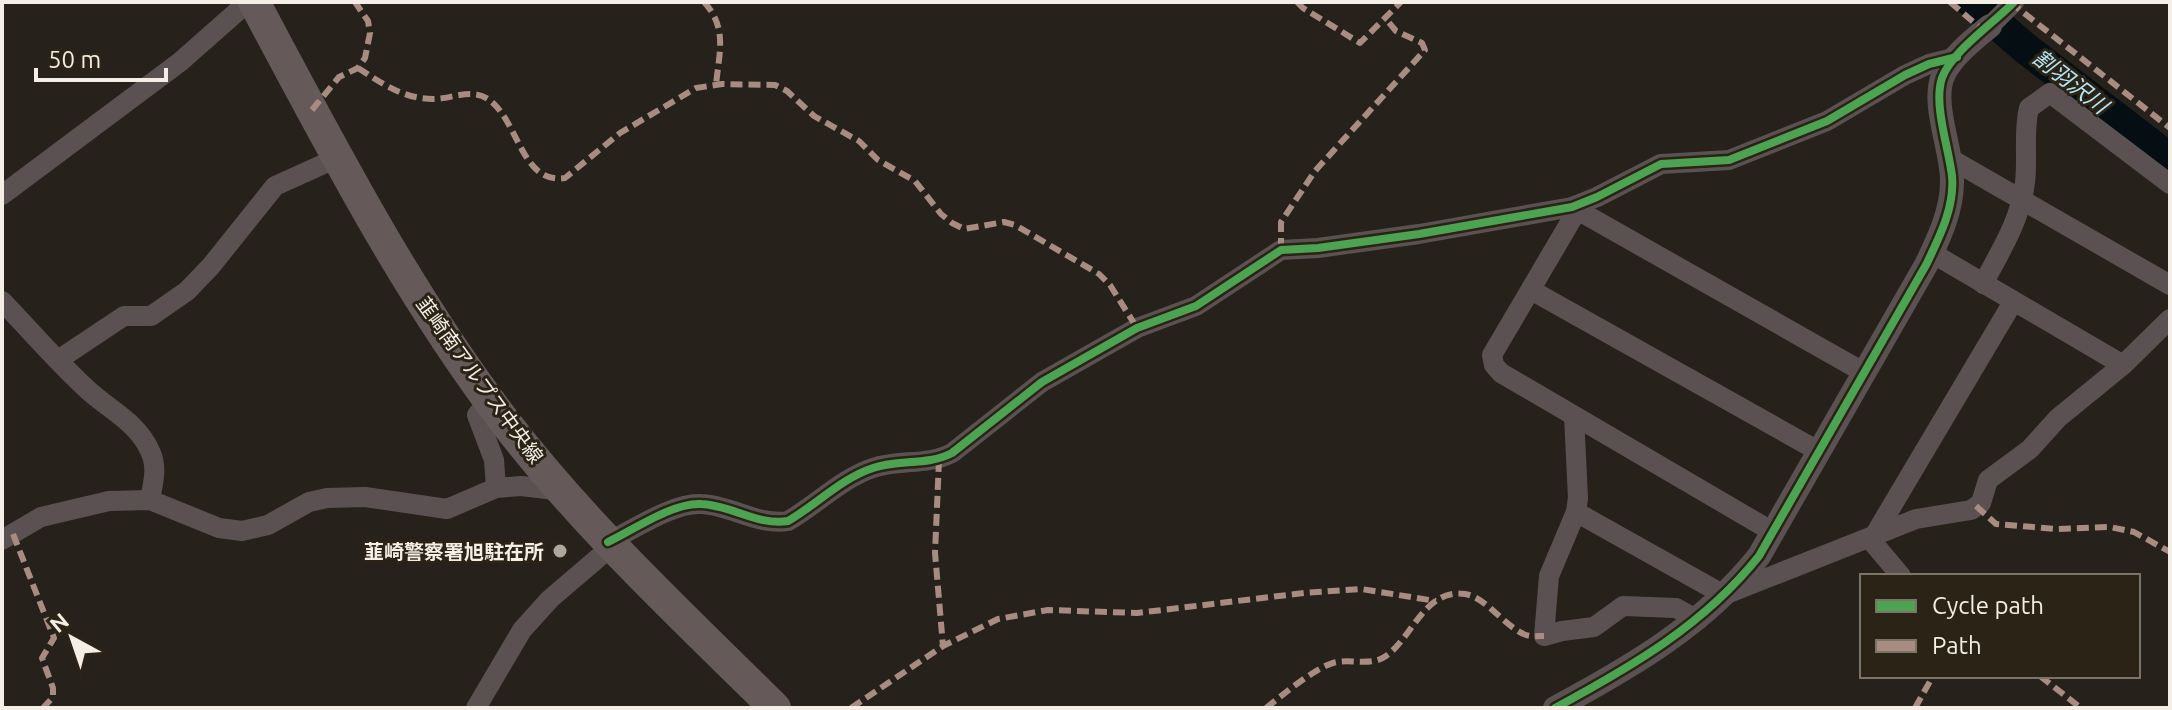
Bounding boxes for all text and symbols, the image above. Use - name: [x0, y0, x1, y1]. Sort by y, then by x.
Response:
- scale bar: [36, 32, 166, 82]
- water label: 割羽沢川: [2029, 44, 2115, 119]
- text: 50 m: [48, 46, 101, 73]
- street label: 韮崎南アルプス中央線: [412, 292, 548, 468]
- place label: 韮崎警察署旭駐在所: [364, 540, 544, 563]
- marker: 韮崎警察署旭駐在所: [551, 542, 569, 560]
- legend: [1860, 574, 2140, 678]
- text: Cycle path: [1932, 592, 2044, 619]
- north arrow: [32, 598, 112, 678]
- text: N: [44, 607, 73, 637]
- text: Path: [1932, 632, 1982, 659]

